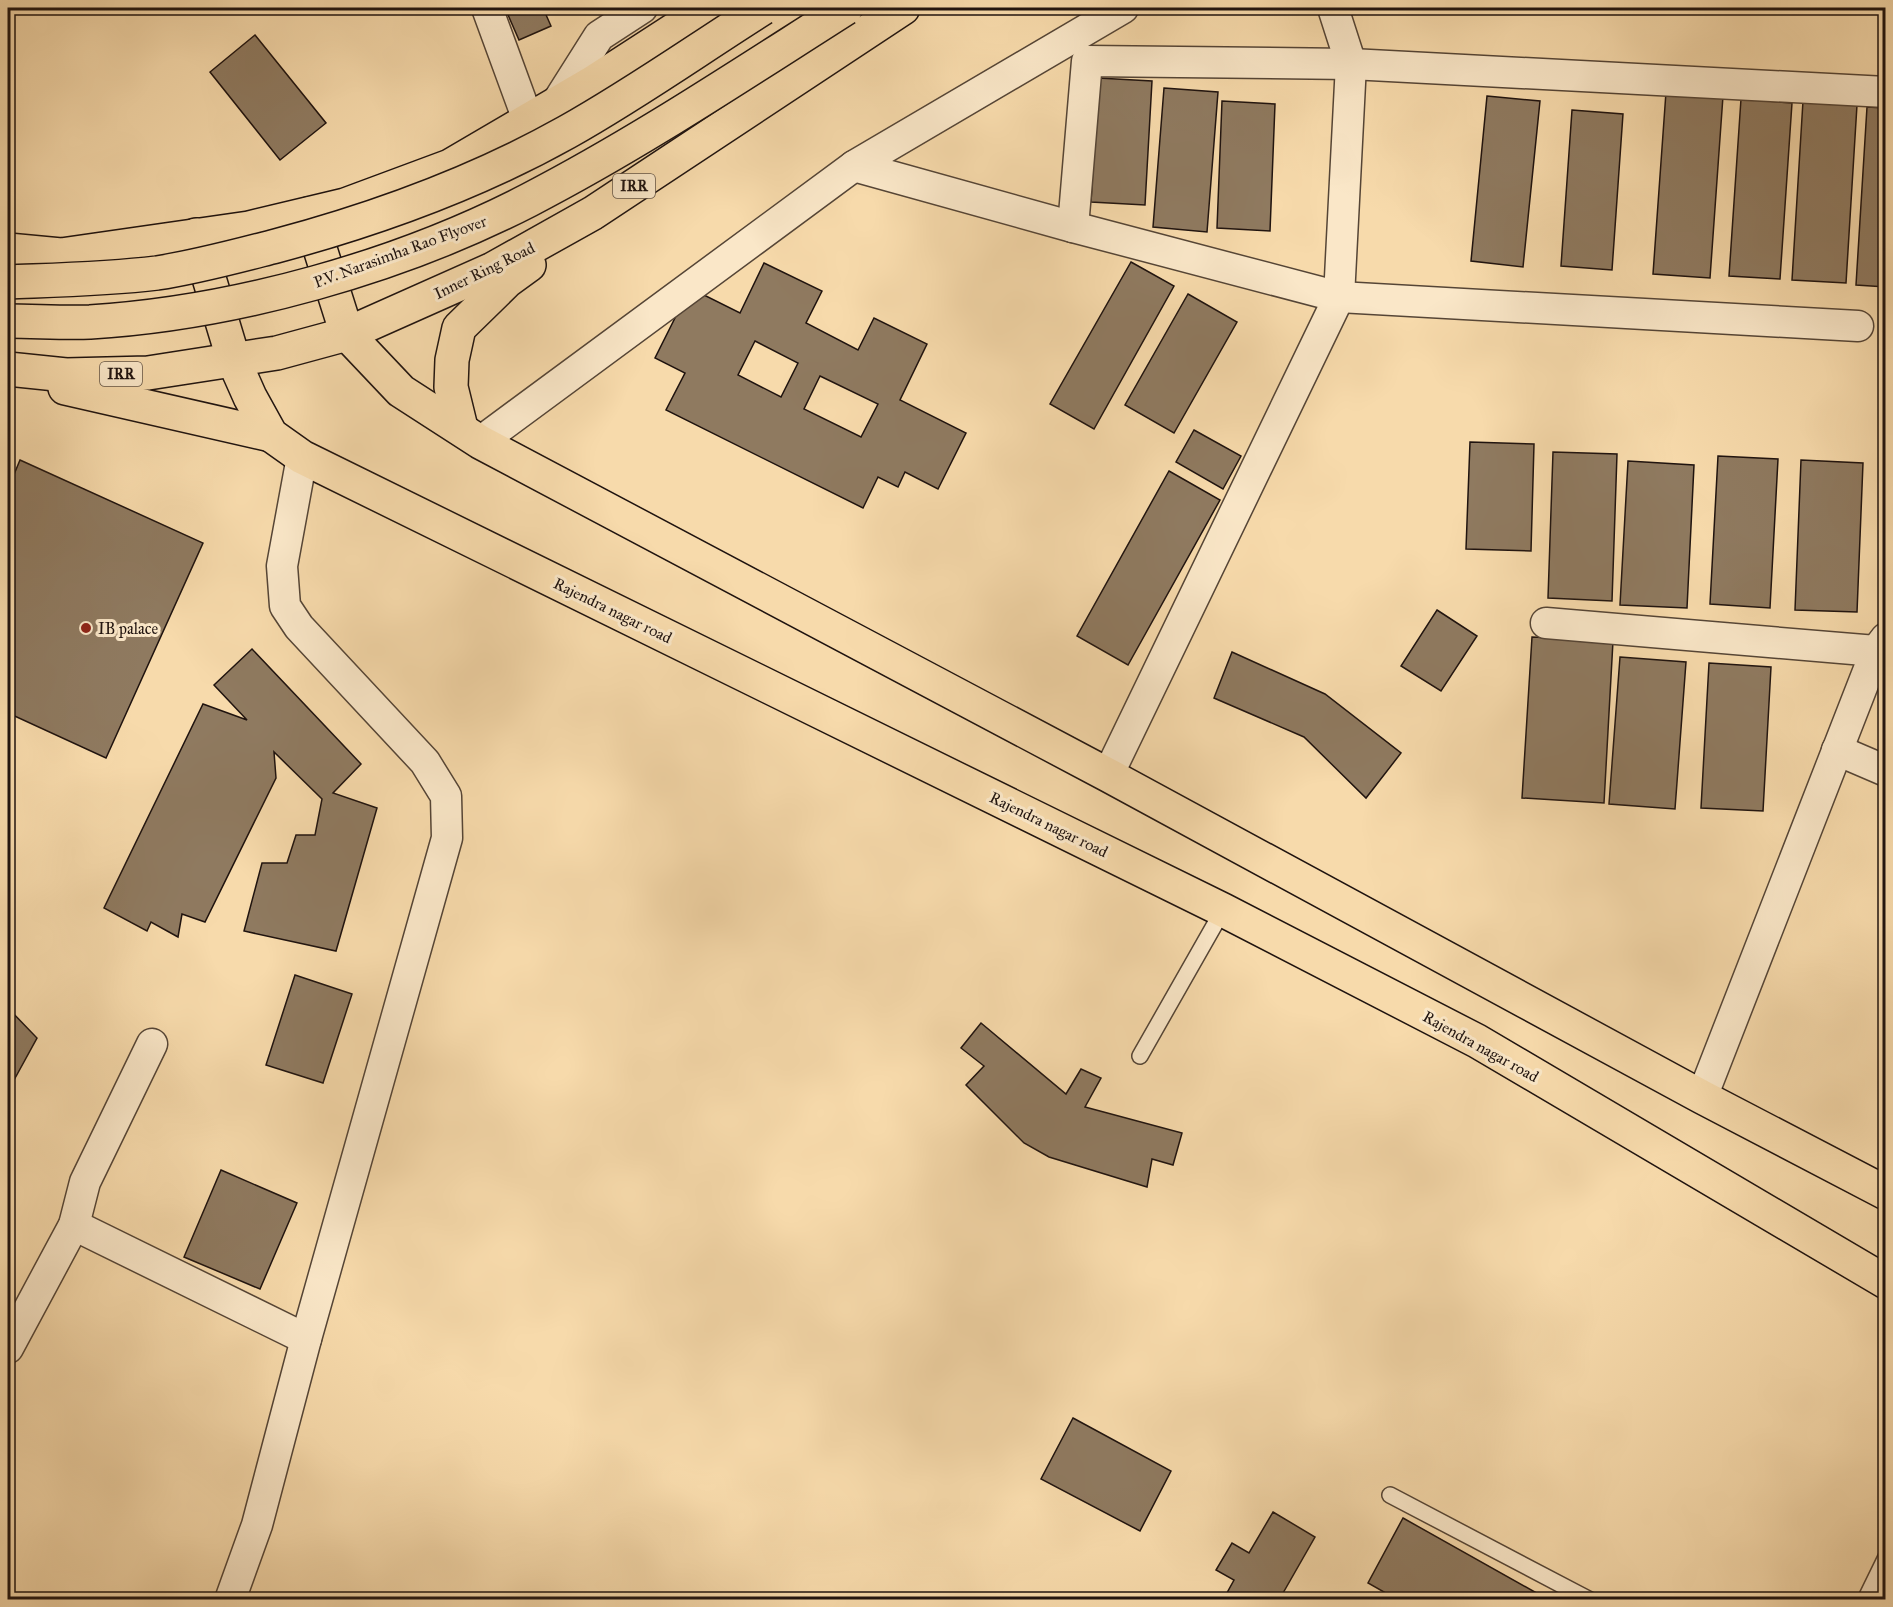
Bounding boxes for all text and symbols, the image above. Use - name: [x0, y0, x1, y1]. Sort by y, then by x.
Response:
- road number: IRR: [613, 174, 655, 198]
- street label: P.V. Narasimha Rao Flyover: [311, 211, 489, 292]
- street label: Inner Ring Road: [431, 238, 538, 304]
- road number: IRR: [100, 362, 142, 386]
- street label: Rajendra nagar road: [550, 574, 675, 648]
- place label: IB palace: [98, 619, 158, 638]
- marker: IB palace: [79, 621, 93, 635]
- street label: Rajendra nagar road: [986, 788, 1111, 862]
- street label: Rajendra nagar road: [1419, 1007, 1542, 1087]

